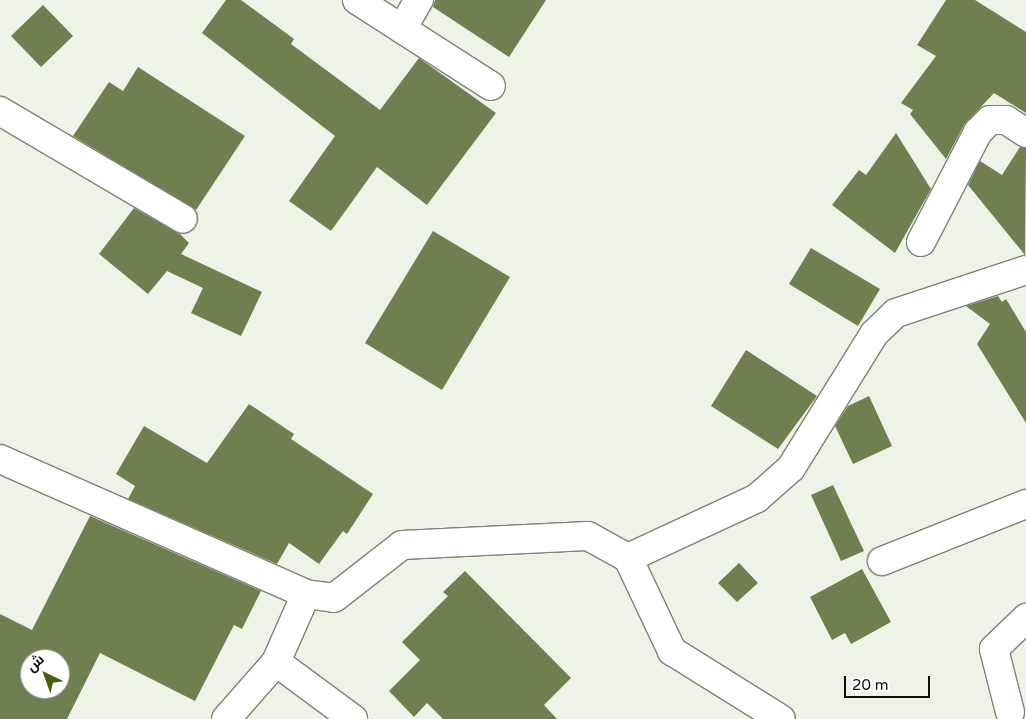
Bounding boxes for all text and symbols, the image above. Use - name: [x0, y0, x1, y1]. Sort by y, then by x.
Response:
- north arrow: [20, 649, 70, 699]
- text: ش: [23, 651, 48, 676]
- scale bar: [846, 666, 932, 698]
- text: 20 m: [852, 676, 889, 694]

